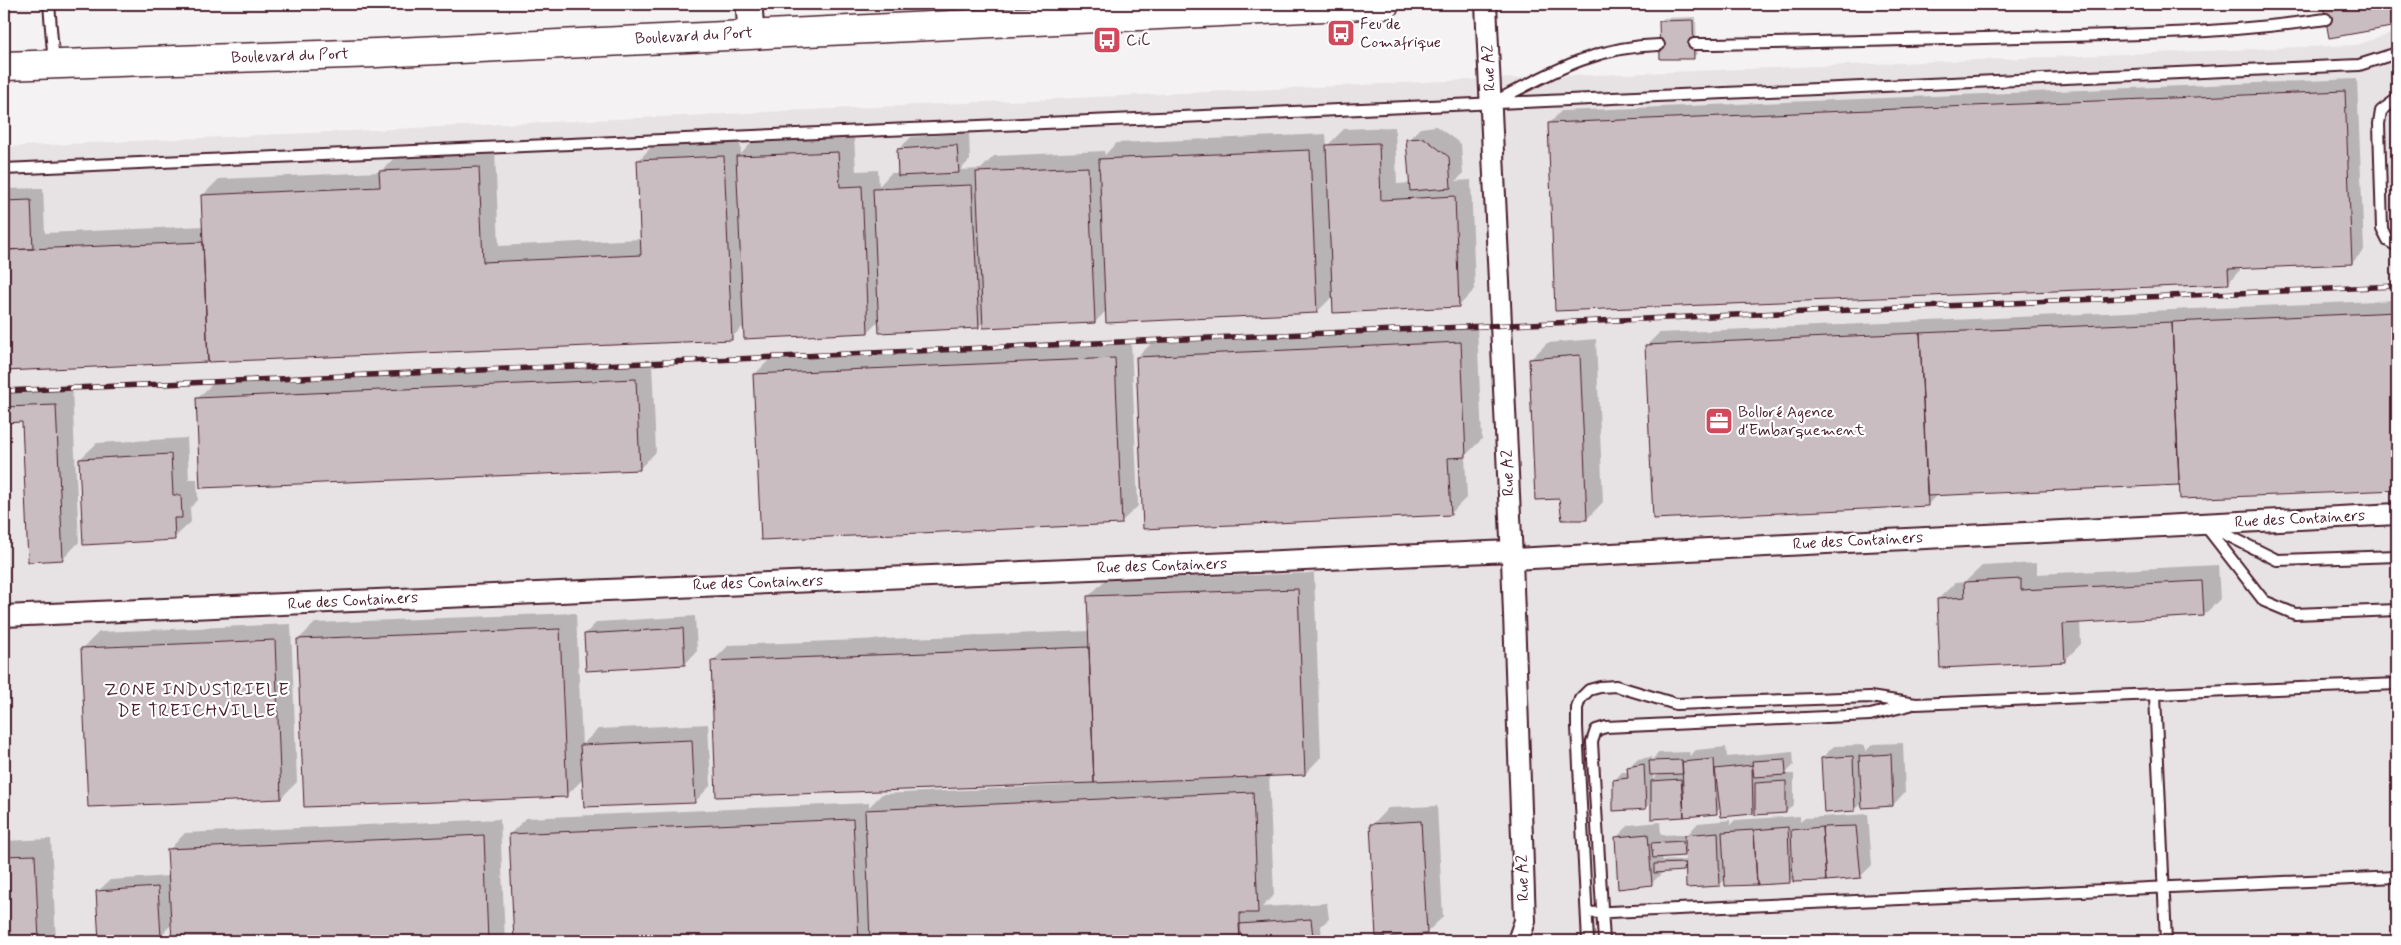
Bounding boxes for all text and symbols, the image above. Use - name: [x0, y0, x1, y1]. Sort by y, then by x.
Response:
- place label: Feu de Comafrique: [1360, 14, 1441, 53]
- bus stop icon: Feu de Comafrique: [1326, 18, 1356, 48]
- street label: Boulevard du Port: [635, 22, 754, 50]
- bus stop icon: CiC: [1092, 25, 1122, 55]
- place label: CiC: [1126, 30, 1150, 51]
- street label: Boulevard du Port: [231, 43, 350, 69]
- street label: Rue A2: [1477, 44, 1501, 92]
- place label: Bolloré Agence d‘Embarquement: [1738, 402, 1865, 441]
- office icon: Bolloré Agence d‘Embarquement: [1704, 406, 1734, 436]
- street label: Rue A2: [1497, 449, 1519, 497]
- street label: Rue des Containers: [2234, 505, 2366, 533]
- street label: Rue des Containers: [1792, 527, 1924, 555]
- street label: Rue des Containers: [1096, 553, 1228, 579]
- street label: Rue des Containers: [692, 570, 824, 596]
- street label: Rue des Containers: [287, 587, 419, 615]
- district label: ZONE INDUSTRIELE DE TREICHVILLE: [104, 678, 290, 723]
- street label: Rue A2: [1512, 854, 1534, 902]

